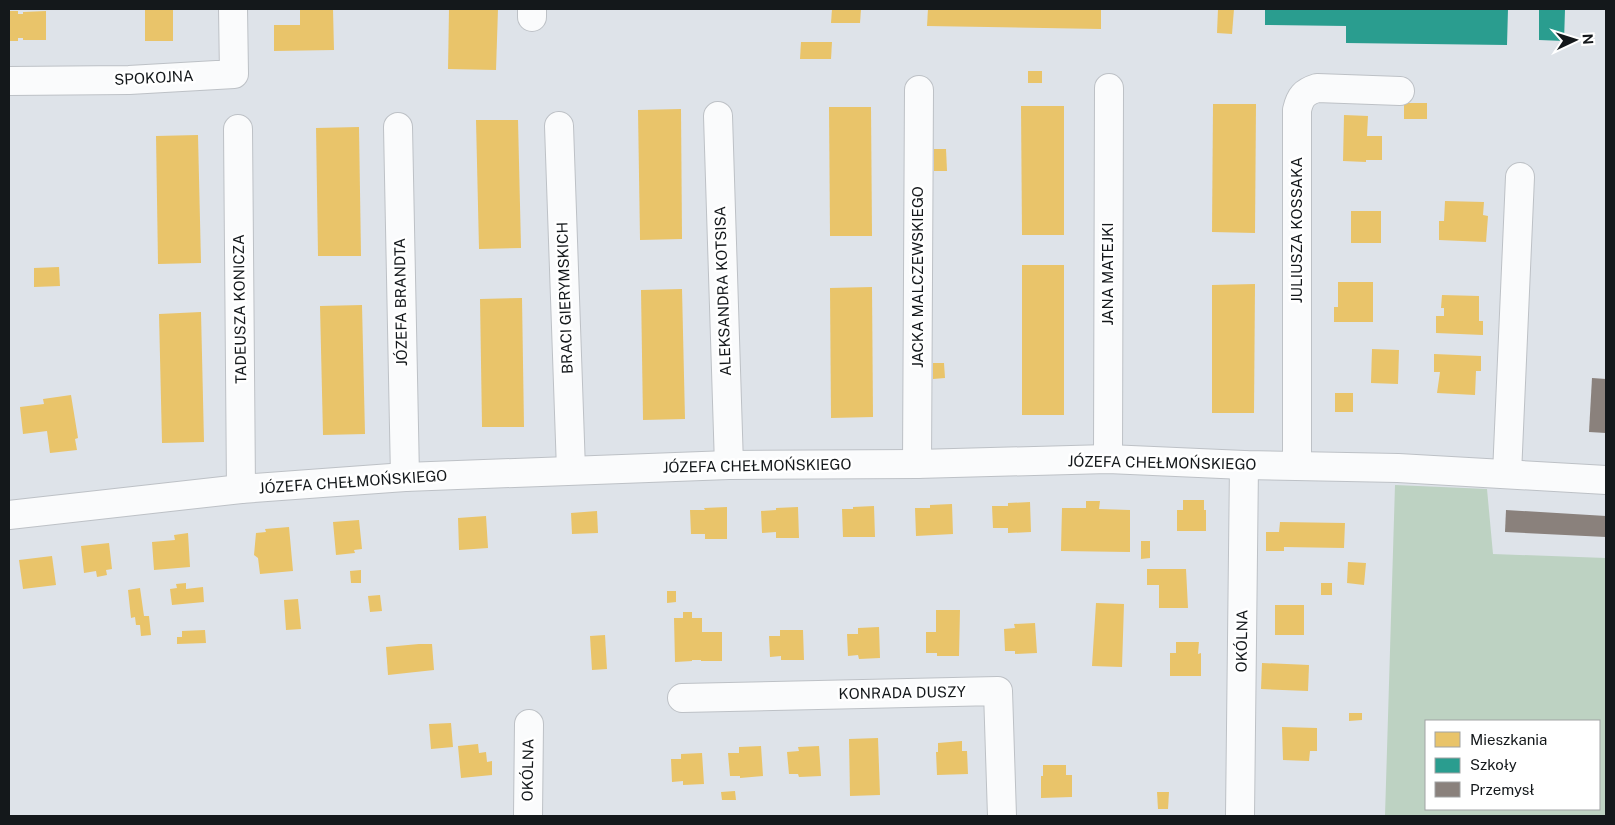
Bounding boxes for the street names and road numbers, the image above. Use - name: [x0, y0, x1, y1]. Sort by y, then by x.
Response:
- street label: SPOKOJNA: [114, 67, 194, 88]
- street label: JULIUSZA KOSSAKA: [1288, 156, 1305, 303]
- street label: JACKA MALCZEWSKIEGO: [909, 186, 926, 368]
- street label: ALEKSANDRA KOTSISA: [711, 205, 734, 376]
- street label: BRACI GIERYMSKICH: [553, 222, 576, 374]
- street label: JANA MATEJKI: [1099, 223, 1116, 325]
- street label: TADEUSZA KONICZA: [230, 234, 249, 384]
- street label: JÓZEFA BRANDTA: [390, 237, 410, 366]
- street label: JÓZEFA CHEŁMOŃSKIEGO: [1067, 451, 1257, 473]
- street label: JÓZEFA CHEŁMOŃSKIEGO: [662, 454, 852, 476]
- street label: JÓZEFA CHEŁMOŃSKIEGO: [258, 465, 448, 497]
- street label: OKÓLNA: [1231, 609, 1251, 673]
- street label: KONRADA DUSZY: [838, 683, 966, 702]
- street label: OKÓLNA: [517, 738, 537, 802]

